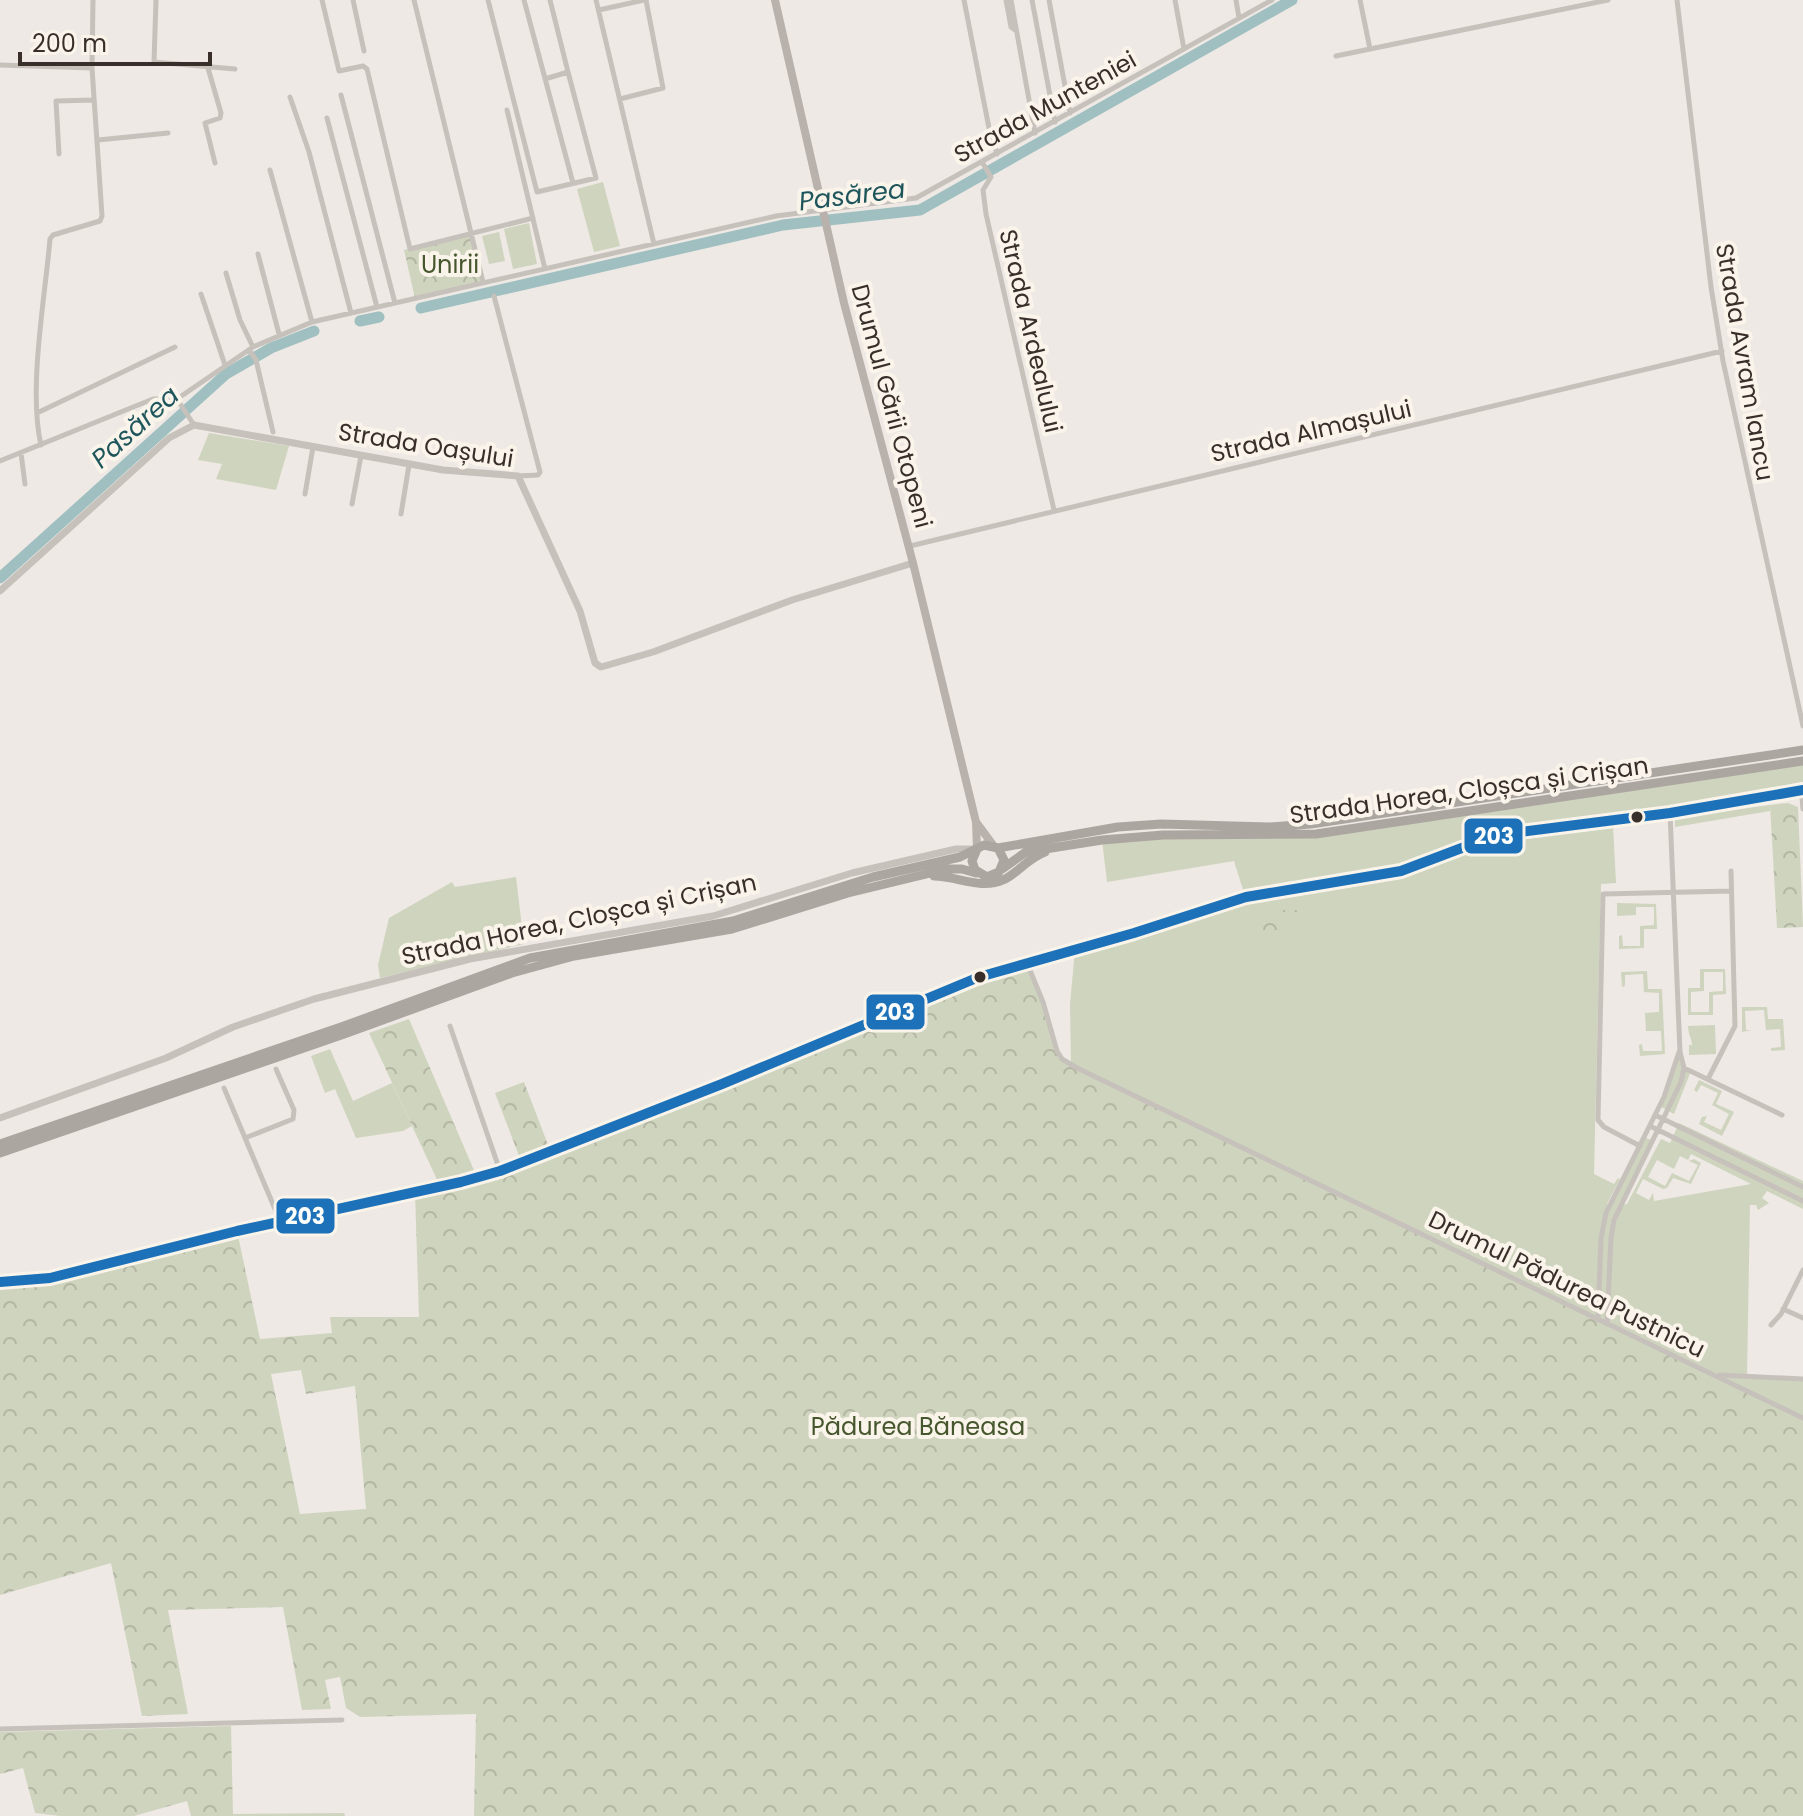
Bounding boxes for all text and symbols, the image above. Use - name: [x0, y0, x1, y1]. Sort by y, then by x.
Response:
- scale bar: [20, 16, 210, 66]
- text: 200 m: [32, 27, 107, 60]
- street label: Strada Munteniei: [948, 43, 1142, 171]
- water label: Pasărea: [797, 171, 907, 219]
- street label: Strada Ardealului: [992, 226, 1070, 436]
- street label: Strada Avram Iancu: [1708, 241, 1782, 483]
- park label: Unirii: [421, 248, 479, 281]
- street label: Drumul Gării Otopeni: [844, 280, 940, 532]
- water label: Pasărea: [83, 378, 187, 476]
- street label: Strada Almașului: [1207, 392, 1415, 470]
- street label: Strada Oașului: [336, 415, 516, 475]
- street label: Strada Horea, Cloșca și Crișan: [1288, 748, 1650, 832]
- unlabelled marker: [1629, 809, 1645, 825]
- line badge: 203: [1463, 817, 1524, 855]
- text: 203: [1474, 821, 1514, 852]
- street label: Strada Horea, Cloșca și Crișan: [399, 865, 759, 973]
- unlabelled marker: [972, 969, 988, 985]
- line badge: 203: [865, 993, 926, 1031]
- text: 203: [875, 997, 915, 1028]
- line badge: 203: [275, 1197, 336, 1235]
- text: 203: [285, 1201, 325, 1232]
- street label: Drumul Pădurea Pustnicu: [1423, 1203, 1711, 1365]
- park label: Pădurea Băneasa: [811, 1410, 1025, 1443]

